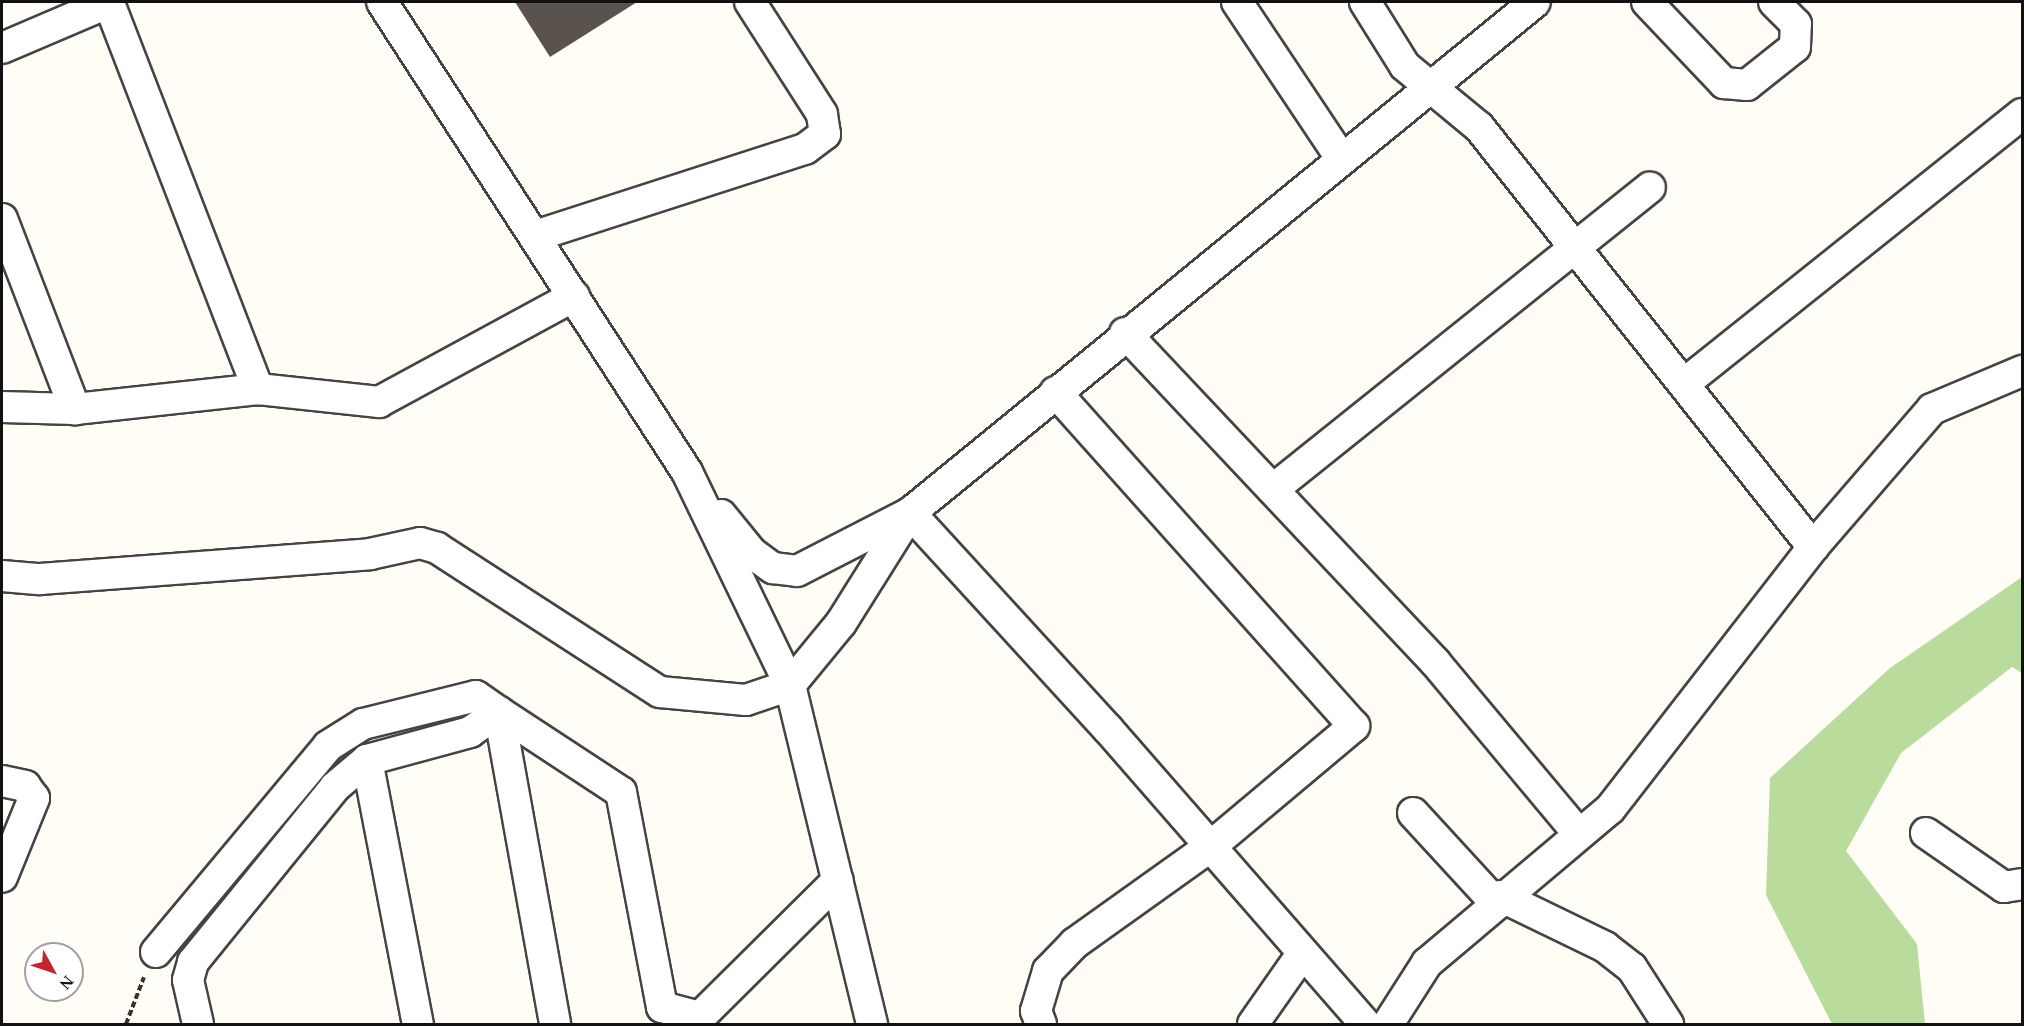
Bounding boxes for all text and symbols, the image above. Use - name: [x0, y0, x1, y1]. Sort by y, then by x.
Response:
- north arrow: [24, 942, 84, 1002]
- text: N: [56, 973, 77, 992]

